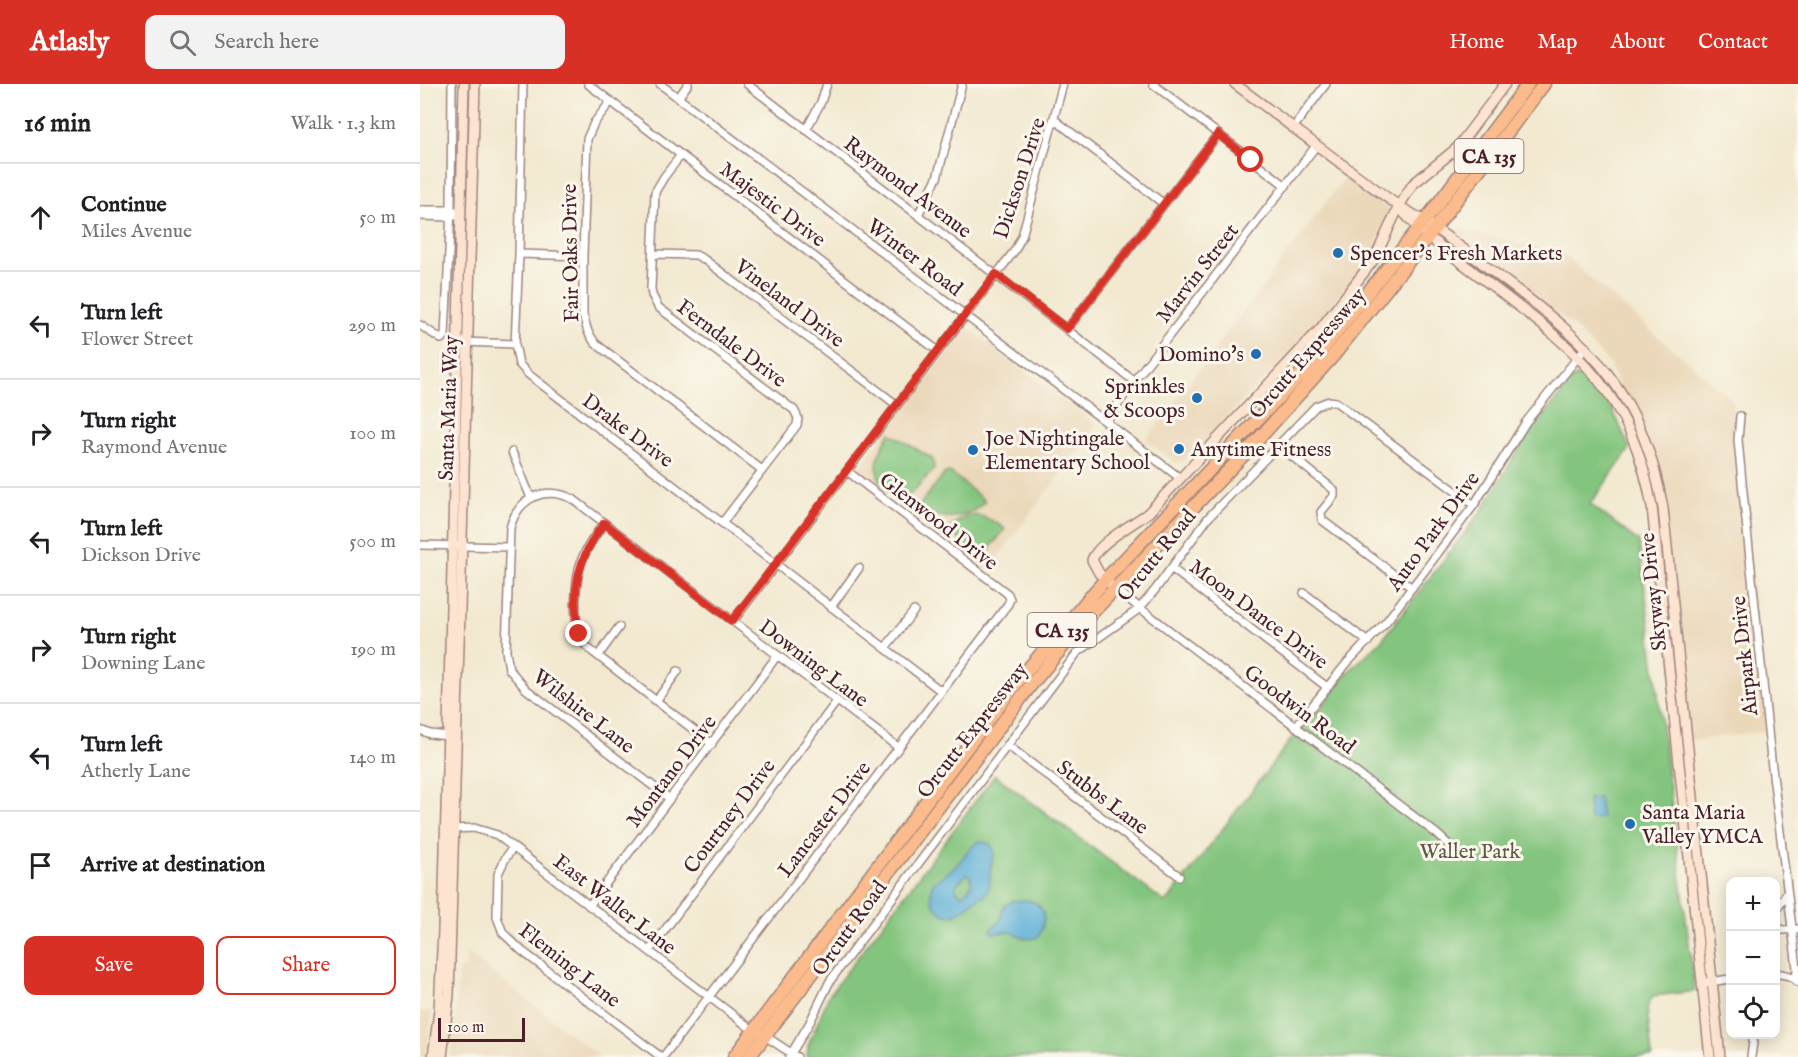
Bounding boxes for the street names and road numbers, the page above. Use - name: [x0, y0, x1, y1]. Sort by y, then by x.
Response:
- street label: Dickson Drive: [988, 114, 1053, 243]
- street label: Raymond Avenue: [838, 131, 977, 245]
- road number: CA 135: [1454, 139, 1524, 173]
- street label: Majestic Drive: [714, 156, 831, 254]
- street label: Fair Oaks Drive: [557, 183, 586, 323]
- street label: Winter Road: [861, 213, 968, 304]
- street label: Marvin Street: [1151, 219, 1246, 329]
- street label: Vineland Drive: [728, 253, 850, 355]
- street label: Orcutt Expressway: [1244, 282, 1373, 425]
- street label: Ferndale Drive: [671, 294, 792, 395]
- street label: Santa Maria Way: [433, 334, 466, 481]
- street label: Drake Drive: [576, 388, 679, 475]
- street label: Auto Park Drive: [1381, 466, 1487, 598]
- street label: Glenwood Drive: [873, 467, 1003, 577]
- street label: Orcutt Road: [1112, 504, 1203, 608]
- street label: Skyway Drive: [1635, 531, 1674, 652]
- street label: Moon Dance Drive: [1183, 554, 1333, 676]
- street label: Airpark Drive: [1726, 594, 1765, 718]
- road number: CA 135: [1028, 613, 1096, 647]
- street label: Downing Lane: [753, 614, 874, 714]
- street label: Orcutt Expressway: [912, 657, 1035, 804]
- street label: Goodwin Road: [1238, 659, 1361, 761]
- street label: Wilshire Lane: [527, 664, 640, 761]
- street label: Montano Drive: [621, 710, 724, 834]
- street label: Courtney Drive: [678, 754, 782, 880]
- street label: Stubbs Lane: [1051, 755, 1154, 842]
- street label: Lancaster Drive: [773, 756, 878, 883]
- street label: East Waller Lane: [547, 849, 681, 962]
- street label: Orcutt Road: [807, 875, 894, 982]
- street label: Fleming Lane: [513, 918, 626, 1015]

